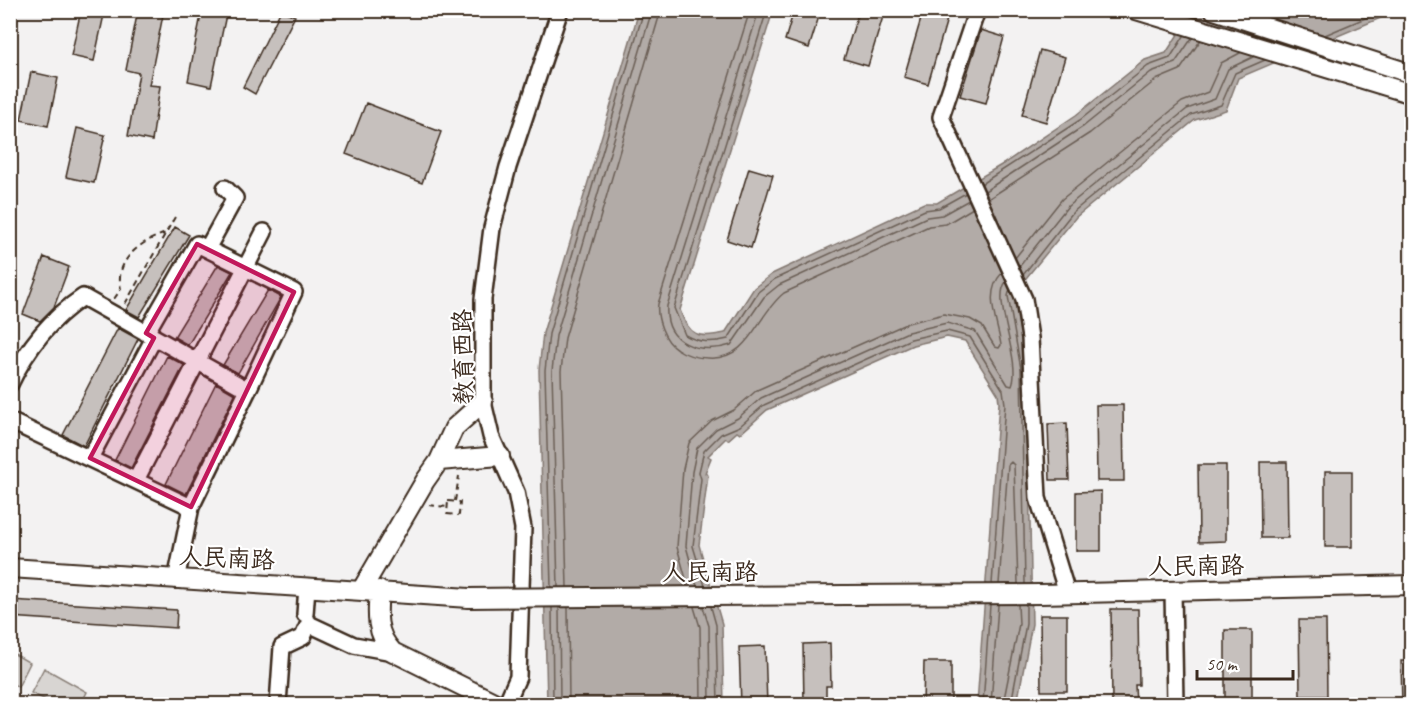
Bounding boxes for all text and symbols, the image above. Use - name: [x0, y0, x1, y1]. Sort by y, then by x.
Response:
- street label: 教育西路: [447, 309, 479, 405]
- street label: 人民南路: [178, 541, 276, 575]
- street label: 人民南路: [1148, 550, 1244, 582]
- street label: 人民南路: [662, 557, 758, 587]
- scale bar: [1197, 643, 1293, 681]
- text: 50 m: [1206, 653, 1239, 675]

